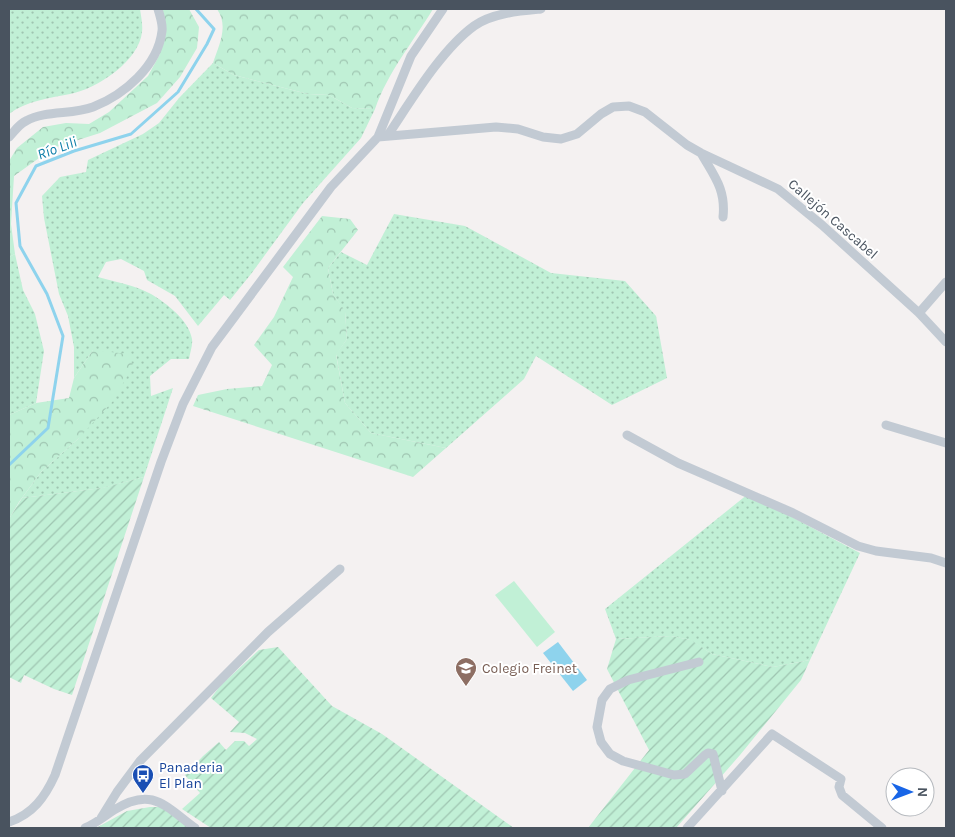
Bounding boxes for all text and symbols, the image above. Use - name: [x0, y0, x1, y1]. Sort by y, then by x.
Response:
- water label: Río Lili: [35, 133, 79, 163]
- street label: Callejón Cascabel: [785, 175, 881, 263]
- school or university icon: Colegio Freinet: [454, 656, 478, 687]
- place label: Colegio Freinet: [482, 660, 577, 677]
- place label: Panaderia El Plan: [159, 759, 223, 792]
- bus stop icon: Panaderia El Plan: [131, 763, 155, 794]
- north arrow: [885, 767, 935, 817]
- text: N: [914, 787, 931, 797]

